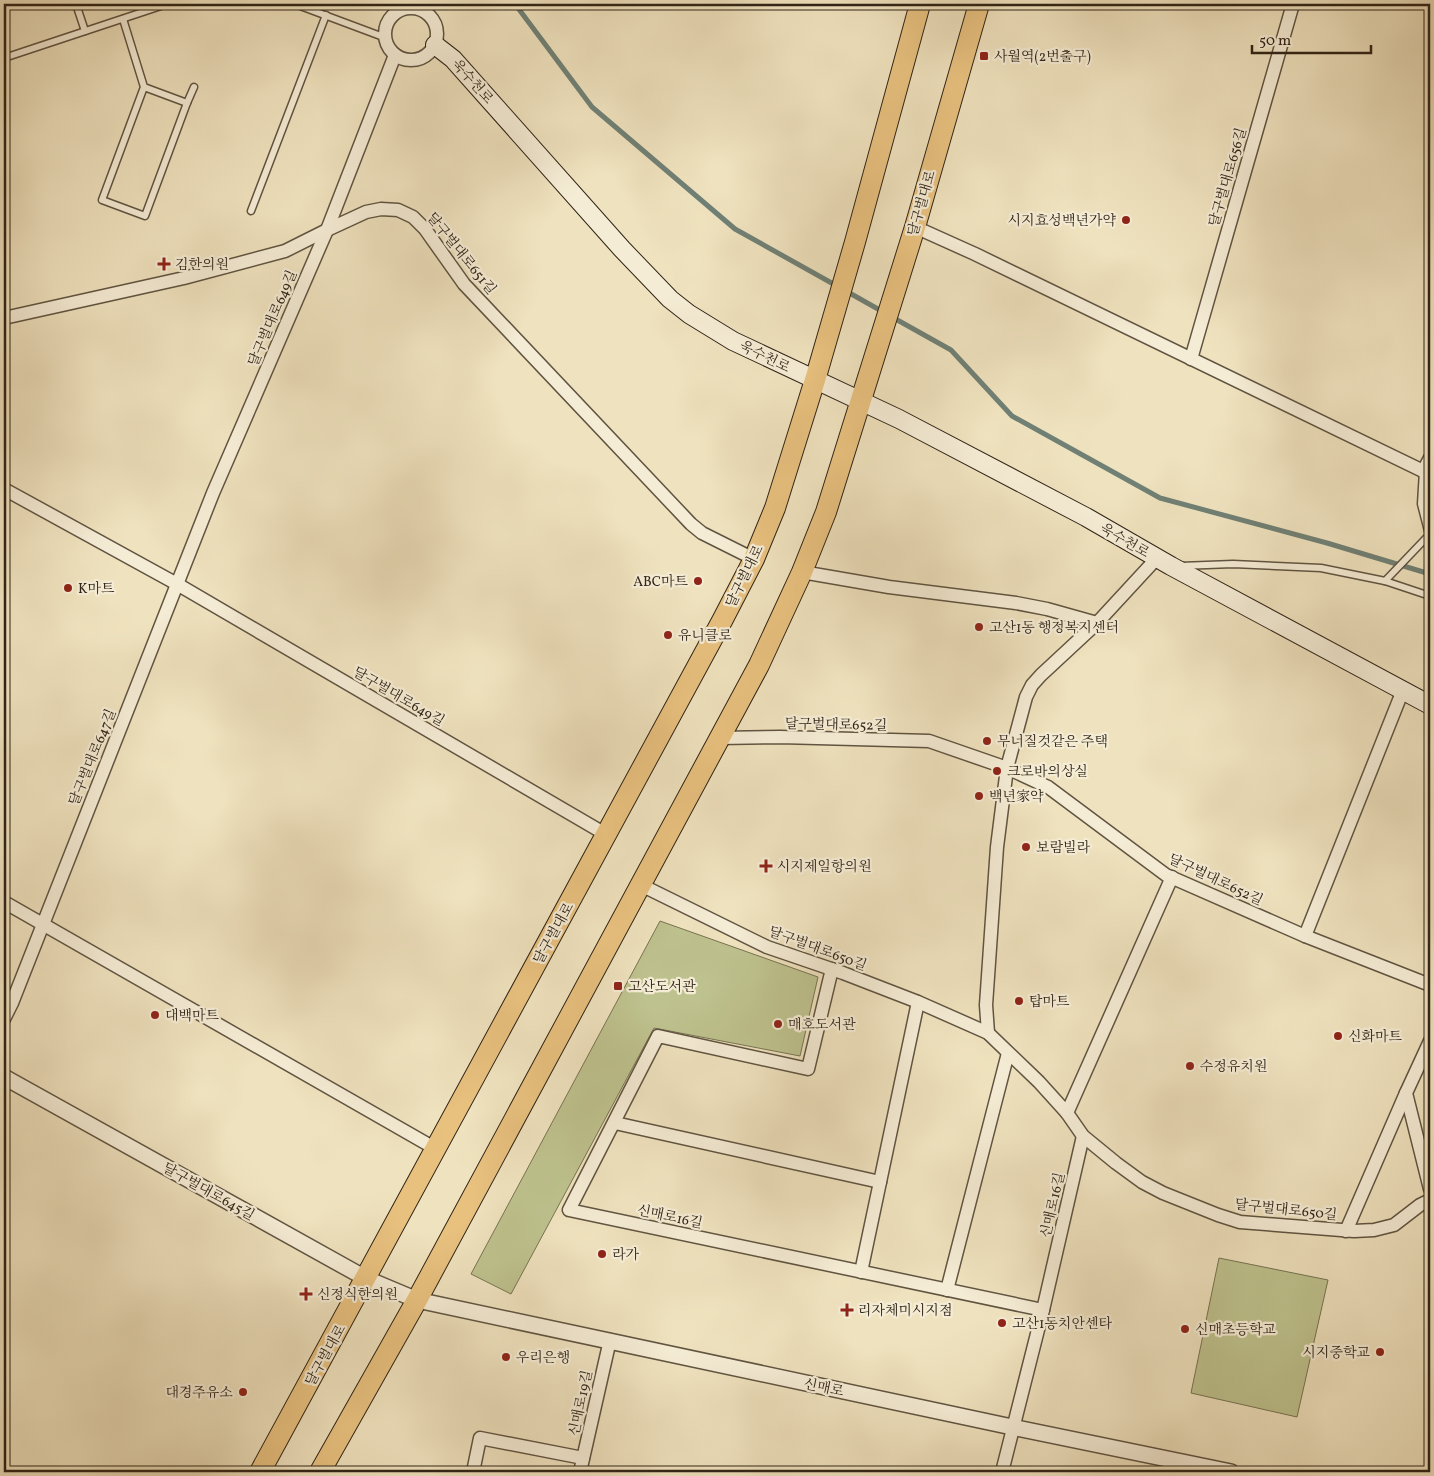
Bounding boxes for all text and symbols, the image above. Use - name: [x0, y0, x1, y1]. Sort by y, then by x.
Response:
- scale bar: [1252, 22, 1370, 54]
- text: 50 m: [1259, 31, 1291, 52]
- place label: 사월역(2번출구): [994, 48, 1091, 67]
- marker: 사월역(2번출구): [978, 50, 990, 62]
- street label: 욱수천로: [447, 56, 497, 109]
- street label: 달구벌대로656길: [1205, 126, 1252, 229]
- street label: 달구벌대로: [904, 168, 941, 239]
- street label: 달구벌대로651길: [422, 209, 500, 299]
- place label: 시지효성백년가약: [1008, 212, 1116, 231]
- marker: 시지효성백년가약: [1120, 214, 1132, 226]
- place label: 김한의원: [175, 256, 229, 275]
- marker: 김한의원: [157, 257, 171, 271]
- street label: 달구벌대로649길: [245, 267, 302, 370]
- street label: 욱수천로: [736, 337, 793, 378]
- street label: 욱수천로: [1096, 520, 1153, 563]
- street label: 달구벌대로: [722, 542, 769, 611]
- place label: ABC마트: [633, 573, 688, 592]
- marker: ABC마트: [692, 575, 704, 587]
- place label: K마트: [78, 580, 115, 599]
- marker: K마트: [62, 582, 74, 594]
- place label: 고산1동 행정복지센터: [989, 619, 1119, 638]
- marker: 고산1동 행정복지센터: [973, 621, 985, 633]
- place label: 유니클로: [678, 627, 733, 646]
- marker: 유니클로: [662, 629, 674, 641]
- street label: 달구벌대로649길: [349, 663, 448, 731]
- street label: 달구벌대로647길: [65, 706, 121, 809]
- street label: 달구벌대로652길: [785, 715, 887, 736]
- place label: 무너질것같은 주택: [997, 733, 1108, 752]
- marker: 무너질것같은 주택: [981, 735, 993, 747]
- place label: 크로바의상실: [1007, 763, 1088, 782]
- marker: 크로바의상실: [991, 765, 1003, 777]
- place label: 백년家약: [989, 788, 1044, 807]
- marker: 백년家약: [973, 790, 985, 802]
- place label: 보람빌라: [1036, 839, 1091, 858]
- marker: 보람빌라: [1020, 841, 1032, 853]
- street label: 달구벌대로652길: [1165, 850, 1266, 911]
- place label: 시지제일항의원: [777, 858, 872, 877]
- marker: 시지제일항의원: [759, 859, 773, 873]
- street label: 달구벌대로: [530, 899, 579, 968]
- street label: 달구벌대로650길: [766, 923, 869, 976]
- place label: 고산도서관: [628, 978, 696, 997]
- marker: 고산도서관: [612, 980, 624, 992]
- place label: 탑마트: [1029, 993, 1070, 1012]
- marker: 탑마트: [1013, 995, 1025, 1007]
- place label: 대백마트: [165, 1007, 220, 1026]
- marker: 대백마트: [149, 1009, 161, 1021]
- place label: 매호도서관: [788, 1016, 856, 1035]
- marker: 매호도서관: [772, 1018, 784, 1030]
- place label: 신화마트: [1348, 1028, 1403, 1047]
- marker: 신화마트: [1332, 1030, 1344, 1042]
- place label: 수정유치원: [1200, 1058, 1268, 1077]
- marker: 수정유치원: [1184, 1060, 1196, 1072]
- street label: 달구벌대로645길: [159, 1159, 258, 1225]
- street label: 신매로16길: [1037, 1171, 1070, 1240]
- street label: 달구벌대로650길: [1234, 1196, 1338, 1225]
- street label: 신매로16길: [635, 1201, 704, 1234]
- place label: 라가: [612, 1246, 640, 1265]
- marker: 라가: [596, 1248, 608, 1260]
- place label: 신정식한의원: [317, 1286, 398, 1305]
- marker: 신정식한의원: [299, 1287, 313, 1301]
- place label: 리자체미시지점: [858, 1302, 953, 1321]
- marker: 리자체미시지점: [840, 1303, 854, 1317]
- place label: 고산1동치안센타: [1012, 1315, 1113, 1334]
- marker: 고산1동치안센타: [996, 1317, 1008, 1329]
- street label: 달구벌대로: [302, 1321, 351, 1390]
- place label: 신매초등학교: [1195, 1321, 1277, 1340]
- marker: 신매초등학교: [1179, 1323, 1191, 1335]
- place label: 시지중학교: [1302, 1344, 1370, 1363]
- marker: 시지중학교: [1374, 1346, 1386, 1358]
- place label: 우리은행: [516, 1349, 570, 1368]
- marker: 우리은행: [500, 1351, 512, 1363]
- street label: 신매로19길: [565, 1369, 598, 1438]
- street label: 신매로: [802, 1375, 846, 1402]
- place label: 대경주유소: [165, 1384, 233, 1403]
- marker: 대경주유소: [237, 1386, 249, 1398]

